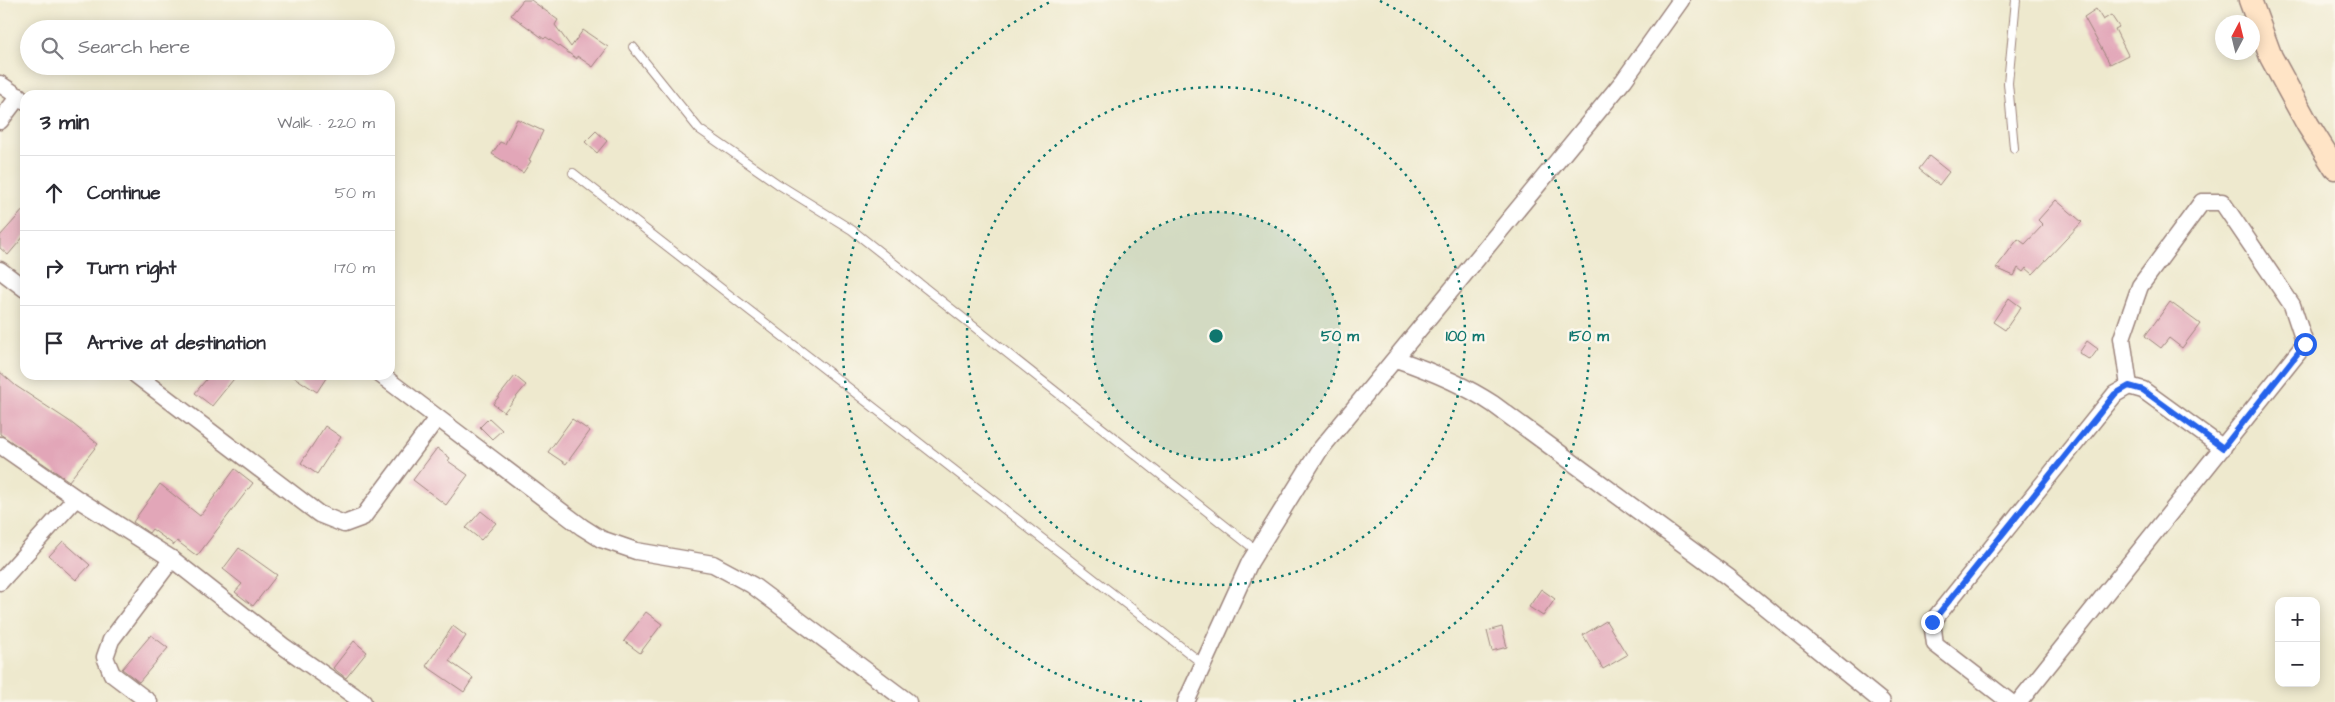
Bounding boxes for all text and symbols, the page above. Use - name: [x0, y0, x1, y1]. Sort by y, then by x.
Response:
- north arrow: [2215, 15, 2260, 60]
- search box: [20, 20, 395, 75]
- icon: search: [38, 34, 66, 62]
- text: Search here: [78, 34, 190, 61]
- text: 3 min: [40, 108, 89, 137]
- text: Walk · 220 m: [277, 112, 375, 134]
- icon: ahead: [40, 179, 68, 207]
- text: Continue: [87, 180, 161, 207]
- text: 50 m: [335, 182, 375, 204]
- icon: right: [40, 254, 68, 282]
- text: Turn right: [87, 255, 176, 282]
- text: 170 m: [334, 257, 375, 279]
- text: 50 m: [1321, 326, 1359, 347]
- text: 100 m: [1446, 326, 1485, 347]
- text: 150 m: [1569, 326, 1609, 347]
- centre of rings: [1207, 327, 1225, 345]
- icon: arrive: [40, 329, 68, 357]
- text: Arrive at destination: [87, 330, 266, 357]
- route start: [2294, 333, 2317, 356]
- map controls: [2275, 597, 2320, 687]
- button: +: [2275, 597, 2320, 642]
- route end: [1921, 611, 1944, 634]
- button: −: [2275, 642, 2320, 687]

